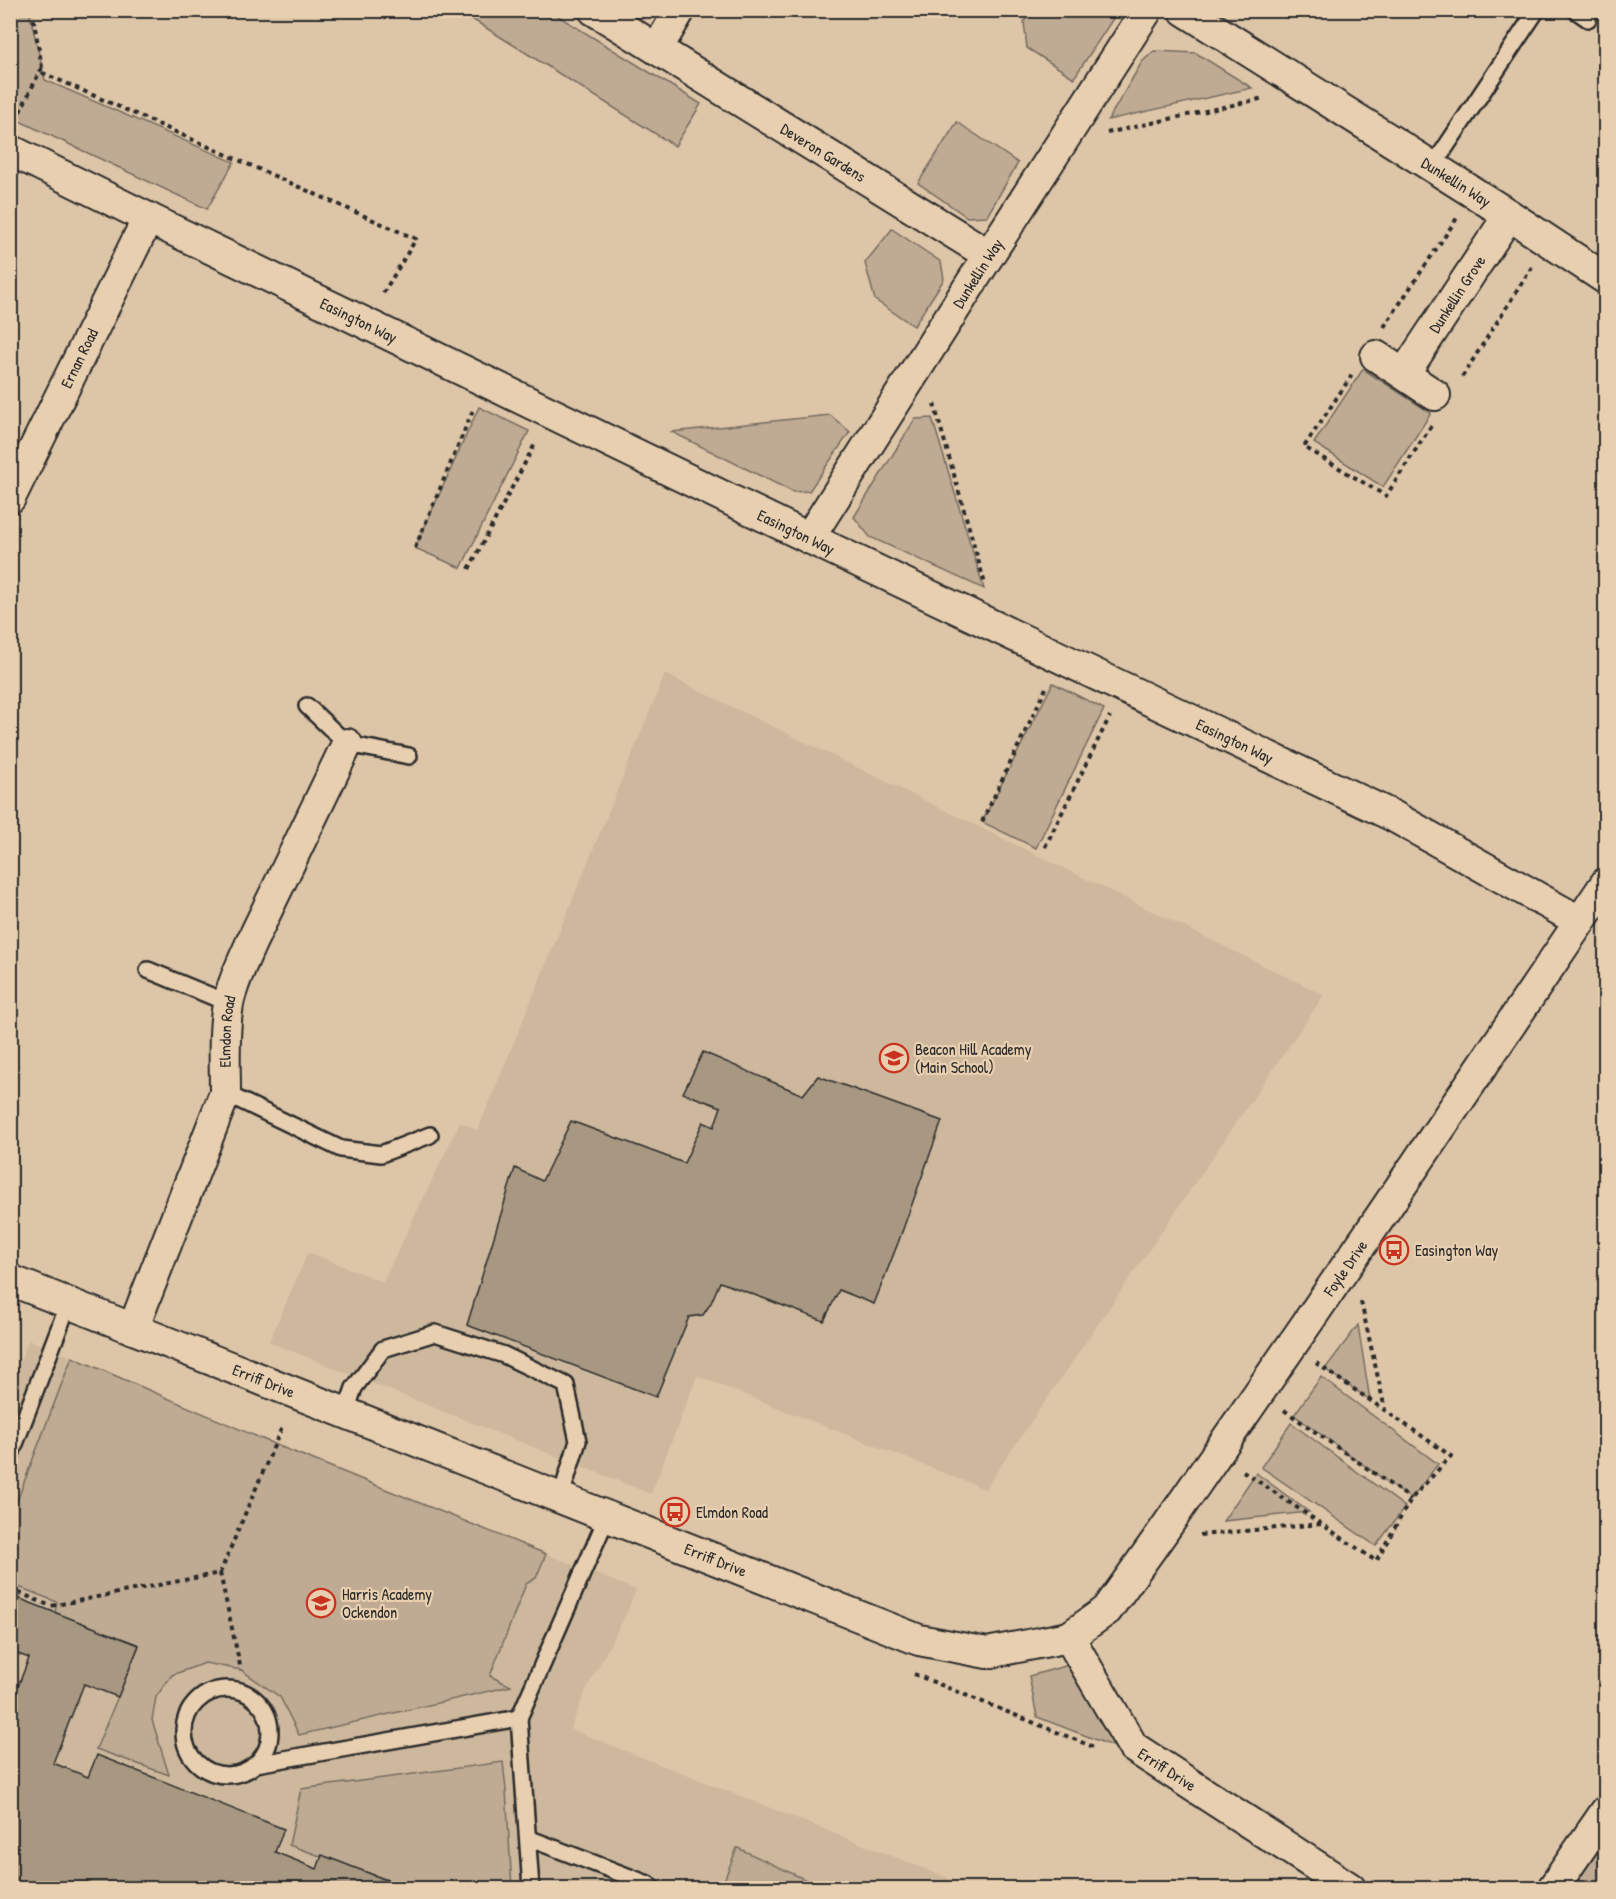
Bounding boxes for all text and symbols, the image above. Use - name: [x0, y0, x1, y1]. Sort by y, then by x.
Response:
- street label: Deveron Gardens: [777, 118, 870, 187]
- street label: Dunkellin Way: [1417, 152, 1496, 212]
- street label: Dunkellin Way: [947, 234, 1008, 312]
- street label: Dunkellin Grove: [1423, 250, 1491, 337]
- street label: Easington Way: [316, 292, 401, 348]
- street label: Ernan Road: [55, 325, 103, 392]
- street label: Easington Way: [754, 504, 839, 560]
- street label: Easington Way: [1193, 713, 1278, 769]
- street label: Elmdon Road: [214, 993, 241, 1068]
- place label: Beacon Hill Academy (Main School): [915, 1038, 1032, 1078]
- school or university icon: Beacon Hill Academy (Main School): [878, 1042, 910, 1074]
- bus stop icon: Easington Way: [1378, 1234, 1410, 1266]
- street label: Foyle Drive: [1317, 1235, 1373, 1301]
- place label: Easington Way: [1415, 1239, 1498, 1261]
- street label: Erriff Drive: [229, 1358, 299, 1403]
- bus stop icon: Elmdon Road: [659, 1496, 691, 1528]
- place label: Elmdon Road: [696, 1501, 768, 1523]
- street label: Erriff Drive: [681, 1537, 751, 1582]
- place label: Harris Academy Ockendon: [342, 1583, 432, 1623]
- school or university icon: Harris Academy Ockendon: [305, 1587, 337, 1619]
- street label: Erriff Drive: [1134, 1742, 1201, 1797]

